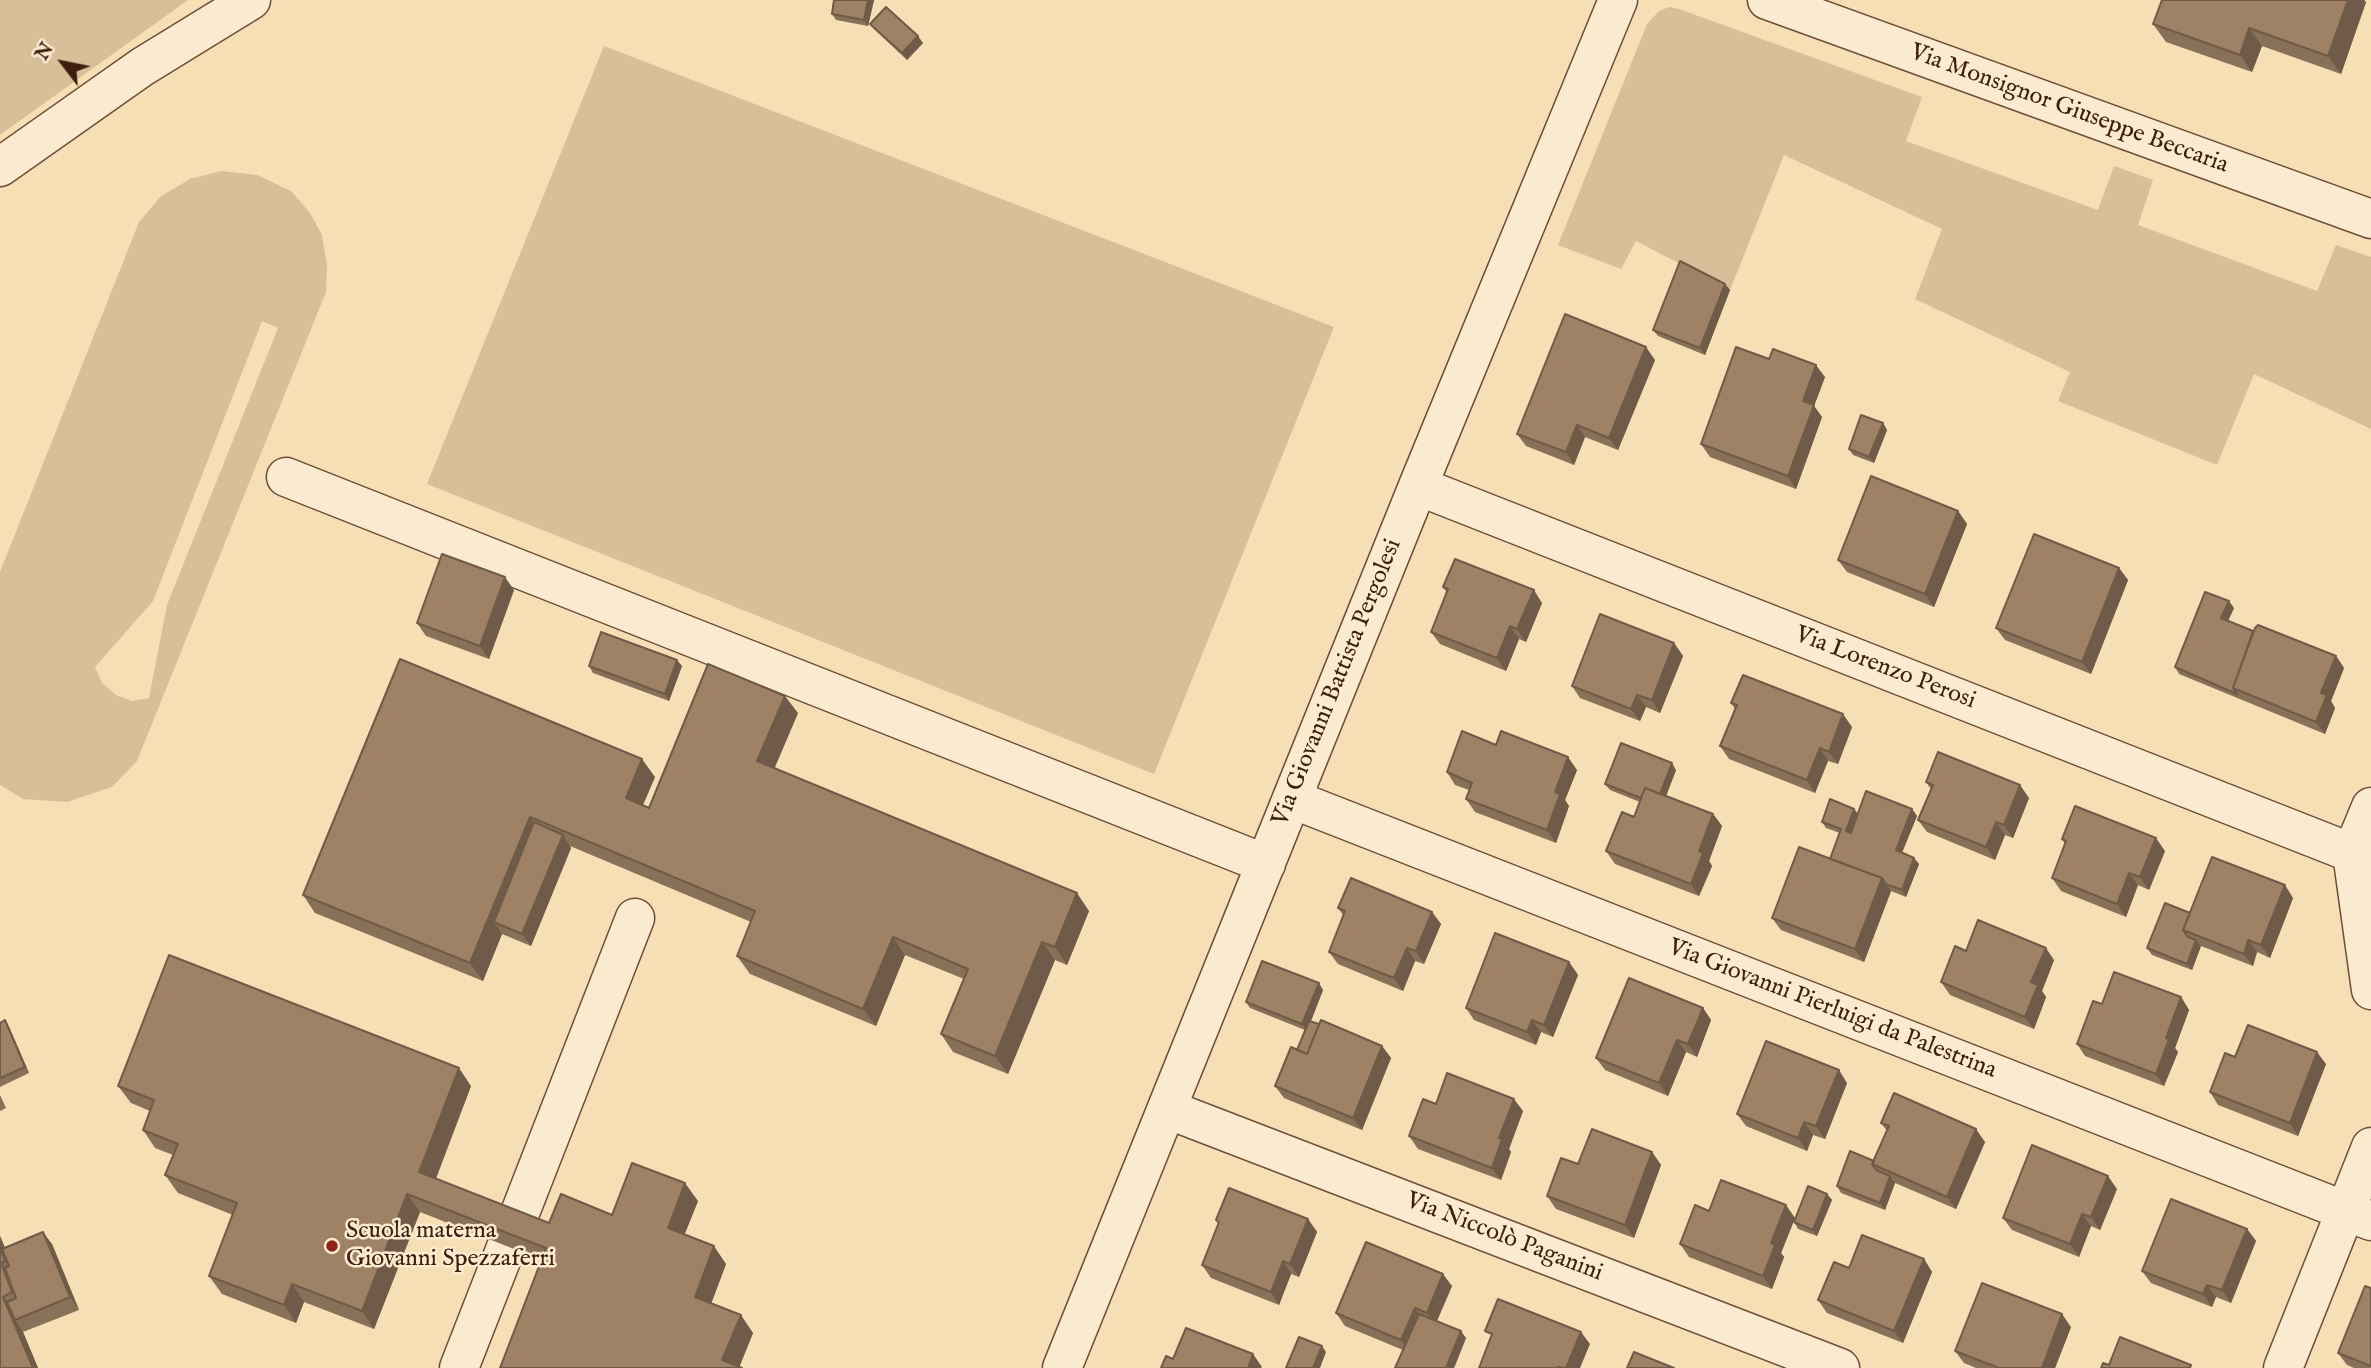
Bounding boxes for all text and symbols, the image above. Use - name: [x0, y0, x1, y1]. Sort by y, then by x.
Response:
- north arrow: [28, 28, 98, 98]
- text: N: [31, 39, 60, 65]
- street label: Via Monsignor Giuseppe Beccaria: [1906, 39, 2232, 181]
- street label: Via Giovanni Battista Pergolesi: [1267, 535, 1409, 831]
- street label: Via Lorenzo Perosi: [1791, 621, 1979, 717]
- street label: Via Giovanni Pierluigi da Palestrina: [1664, 934, 2000, 1086]
- street label: Via Niccolò Paganini: [1401, 1187, 1607, 1289]
- place label: Scuola materna Giovanni Spezzaferri: [346, 1218, 555, 1274]
- marker: Scuola materna Giovanni Spezzaferri: [324, 1238, 340, 1254]

